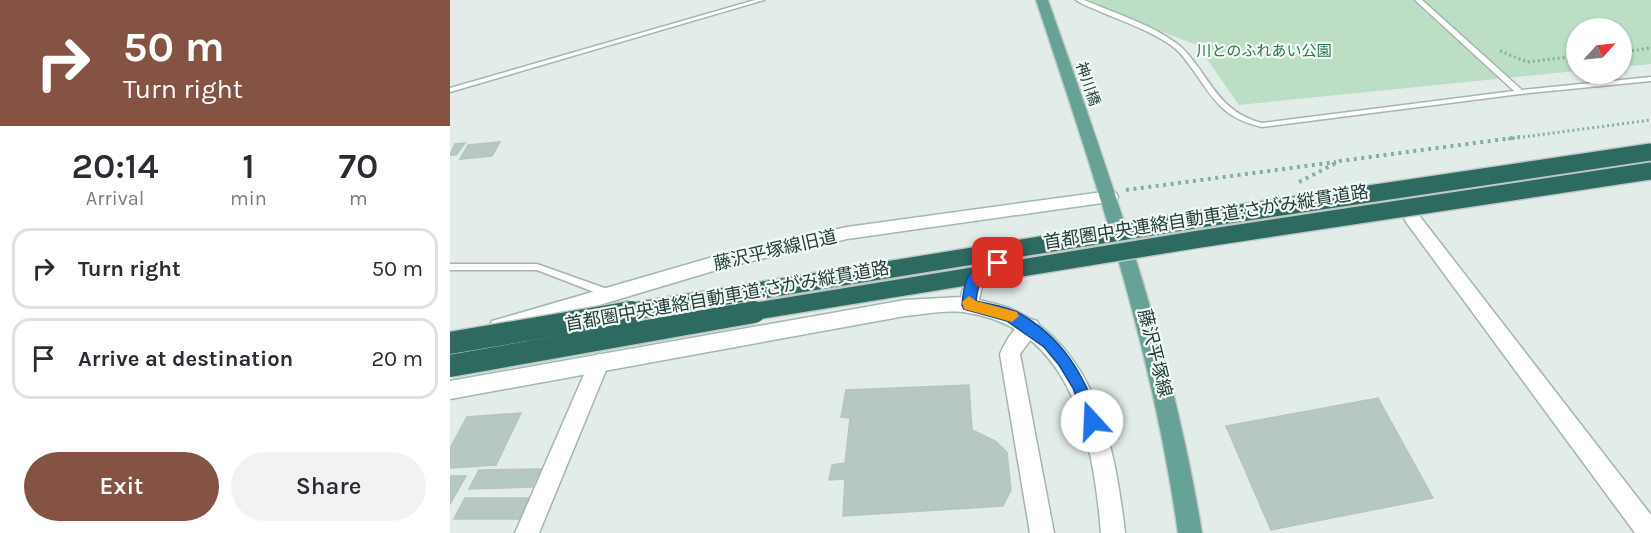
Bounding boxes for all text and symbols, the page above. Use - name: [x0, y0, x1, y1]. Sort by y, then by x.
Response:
- north arrow: [1566, 18, 1632, 84]
- map controls: [1566, 18, 1632, 84]
- text: 50 m: [123, 22, 225, 72]
- icon: right: [24, 24, 102, 102]
- park label: 川とのふれあい公園: [1197, 42, 1331, 60]
- street label: 神川橋: [1072, 60, 1104, 108]
- text: Turn right: [123, 73, 243, 105]
- text: 20:14: [72, 145, 158, 187]
- text: 1: [242, 145, 255, 187]
- text: 70: [338, 145, 378, 187]
- street label: 首都圏中央連絡自動車道;さがみ縦貫道路: [1042, 180, 1370, 254]
- text: Arrival: [86, 187, 144, 210]
- text: min: [230, 187, 267, 210]
- text: m: [349, 187, 368, 210]
- street label: 藤沢平塚線旧道: [711, 225, 839, 275]
- pin: [972, 237, 1023, 288]
- icon: arrive: [981, 246, 1014, 279]
- icon: right: [27, 252, 60, 285]
- text: Turn right: [78, 256, 181, 282]
- text: 50 m: [372, 256, 423, 282]
- street label: 首都圏中央連絡自動車道;さがみ縦貫道路: [563, 257, 891, 335]
- street label: 藤沢平塚線: [1133, 307, 1177, 399]
- icon: arrive: [27, 342, 60, 375]
- text: Arrive at destination: [78, 346, 293, 372]
- text: 20 m: [371, 346, 423, 372]
- position arrow: [1060, 389, 1124, 453]
- button: Exit: [24, 452, 219, 521]
- button: Share: [231, 452, 426, 521]

